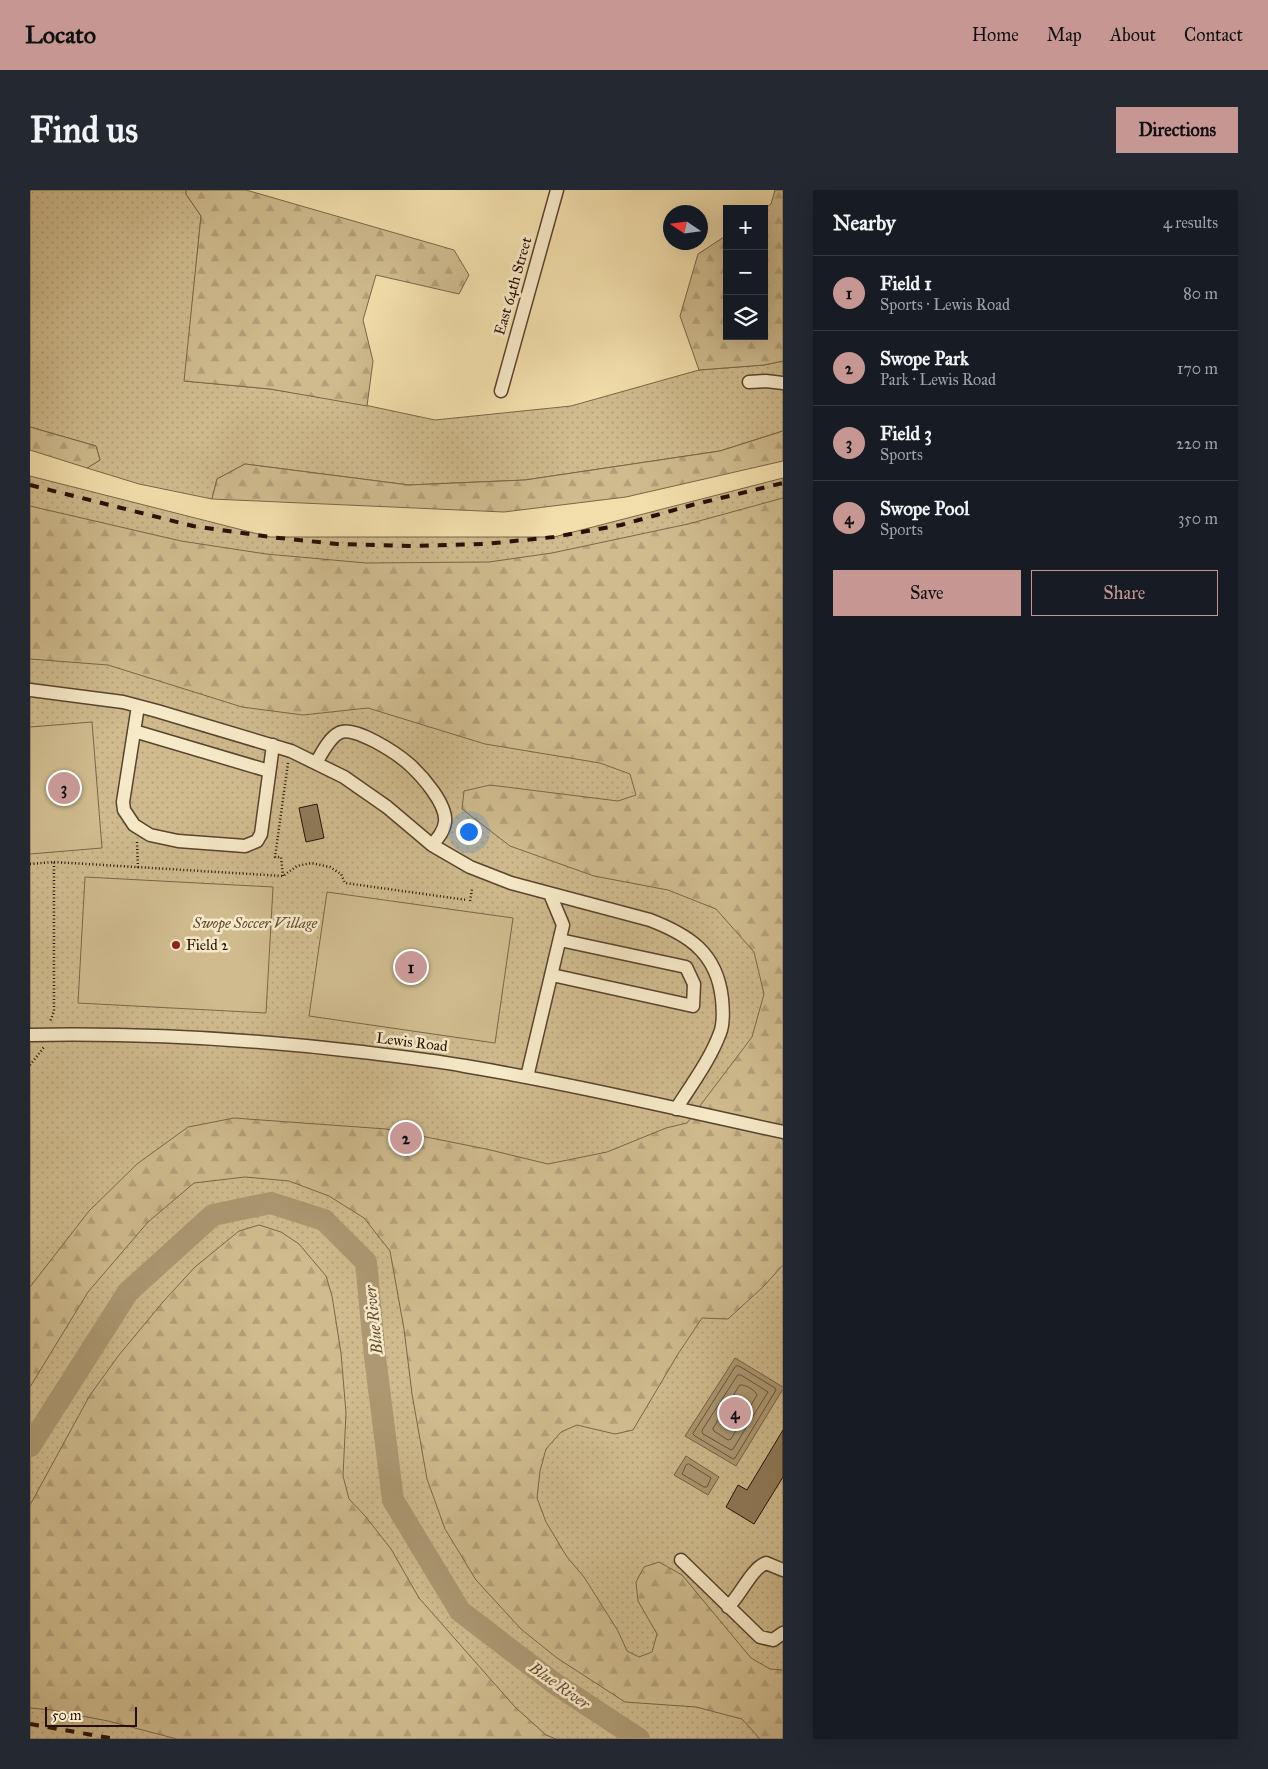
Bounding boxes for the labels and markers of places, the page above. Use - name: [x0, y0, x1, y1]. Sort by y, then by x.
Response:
- pin: 3: [48, 769, 80, 807]
- place label: Field 2: [186, 936, 229, 954]
- marker: Field 2: [170, 939, 182, 951]
- pin: 1: [395, 948, 427, 986]
- pin: 2: [390, 1119, 422, 1157]
- pin: 4: [719, 1394, 751, 1432]

